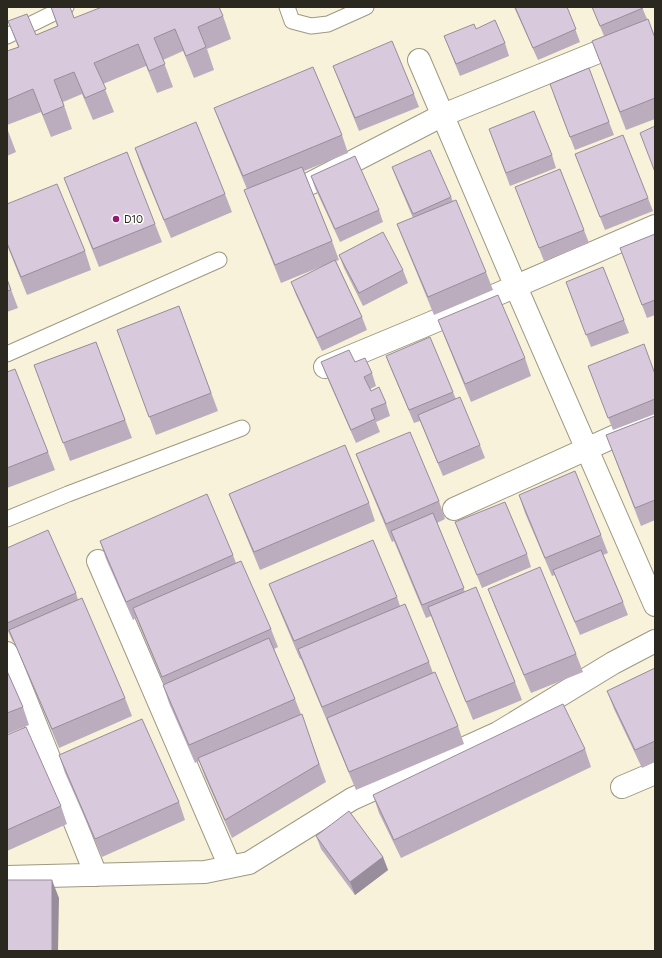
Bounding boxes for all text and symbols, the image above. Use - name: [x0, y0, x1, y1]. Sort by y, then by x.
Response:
- place label: D10: [124, 213, 143, 226]
- marker: D10: [111, 214, 121, 224]

